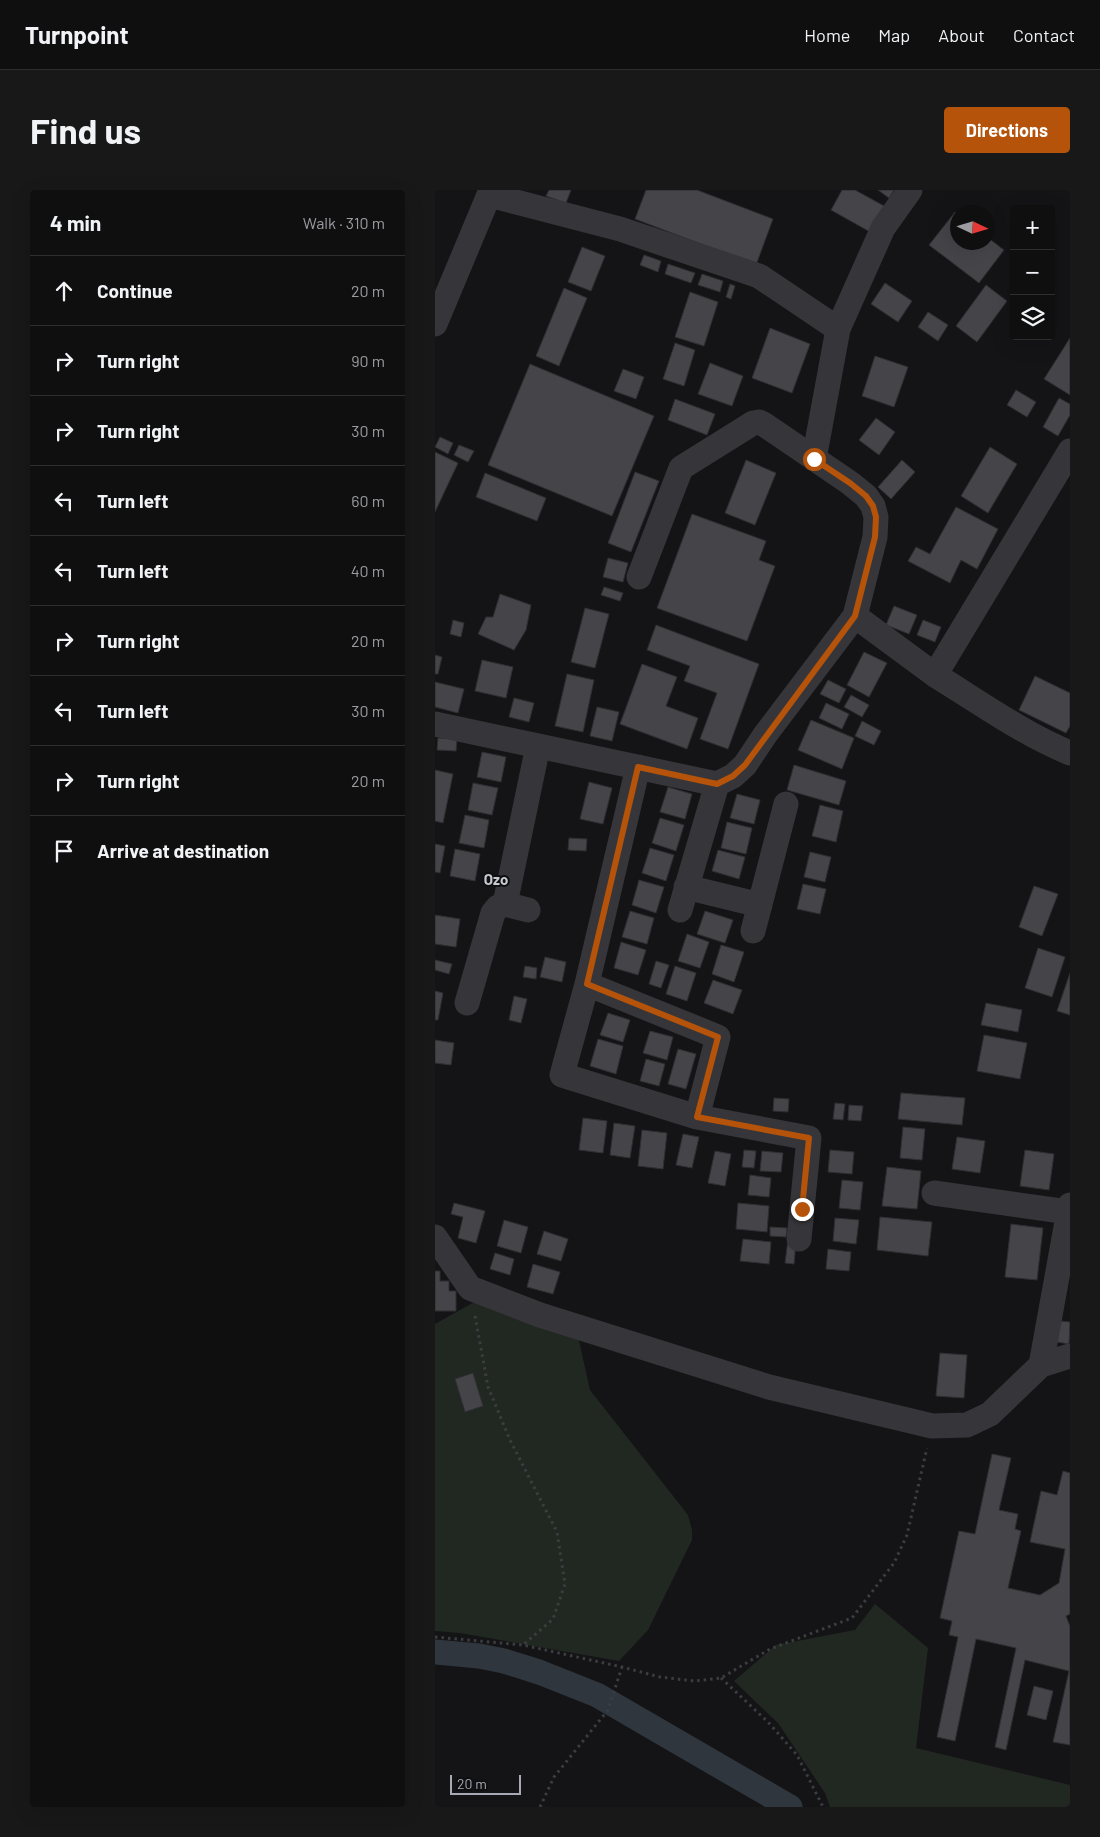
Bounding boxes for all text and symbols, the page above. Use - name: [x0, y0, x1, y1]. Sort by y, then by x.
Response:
- text: Turnpoint: [25, 20, 129, 49]
- text: Home: [804, 24, 850, 46]
- text: Map: [878, 24, 910, 46]
- text: About: [938, 24, 985, 46]
- text: Contact: [1013, 24, 1075, 46]
- button: Directions: [944, 107, 1070, 153]
- text: Find us: [30, 109, 141, 151]
- north arrow: [950, 205, 995, 250]
- map controls: [1010, 205, 1055, 340]
- button: +: [1010, 205, 1055, 250]
- text: 4 min: [50, 210, 101, 235]
- text: Walk · 310 m: [303, 213, 385, 232]
- button: −: [1010, 250, 1055, 295]
- icon: ahead: [50, 277, 78, 305]
- text: Continue: [97, 279, 173, 302]
- text: 20 m: [351, 281, 385, 300]
- button: layers: [1010, 295, 1055, 340]
- icon: right: [50, 347, 78, 375]
- text: Turn right: [97, 349, 179, 372]
- text: 90 m: [351, 351, 385, 370]
- icon: right: [50, 417, 78, 445]
- text: Turn right: [97, 419, 179, 442]
- text: 30 m: [351, 421, 385, 440]
- route start: [803, 448, 826, 471]
- icon: left: [50, 487, 78, 515]
- text: Turn left: [97, 489, 168, 512]
- text: 60 m: [351, 491, 385, 510]
- icon: left: [50, 557, 78, 585]
- text: Turn left: [97, 559, 168, 582]
- text: 40 m: [351, 561, 385, 580]
- icon: right: [50, 627, 78, 655]
- text: Turn right: [97, 629, 179, 652]
- text: 20 m: [351, 631, 385, 650]
- icon: left: [50, 697, 78, 725]
- text: Turn left: [97, 699, 168, 722]
- text: 30 m: [351, 701, 385, 720]
- icon: right: [50, 767, 78, 795]
- text: Turn right: [97, 769, 179, 792]
- text: 20 m: [351, 771, 385, 790]
- icon: arrive: [50, 837, 78, 865]
- text: Arrive at destination: [97, 839, 269, 862]
- district label: Ozo: [484, 870, 508, 888]
- route end: [791, 1198, 814, 1221]
- scale bar: [450, 1772, 521, 1795]
- text: 20 m: [457, 1775, 487, 1792]

